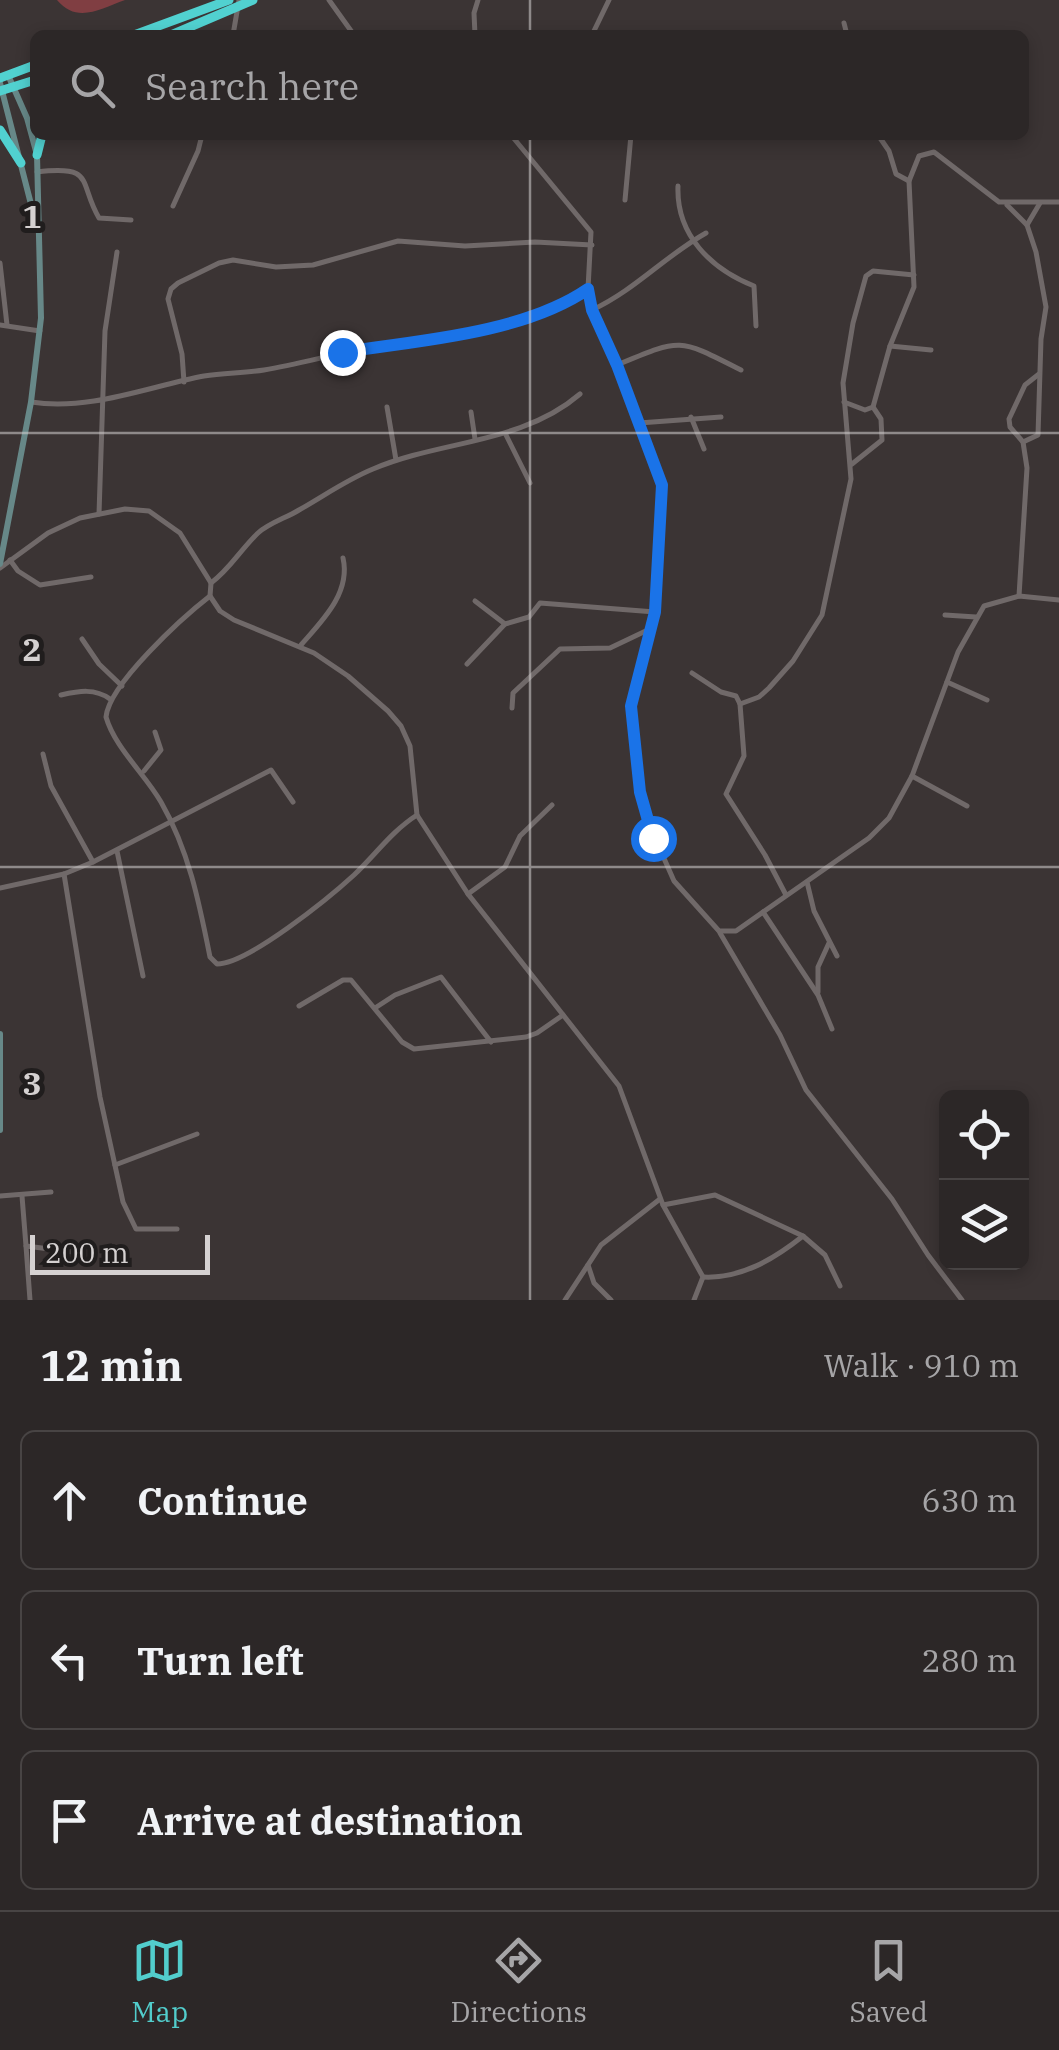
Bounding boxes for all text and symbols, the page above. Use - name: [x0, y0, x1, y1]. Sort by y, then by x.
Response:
- search box: [30, 30, 1029, 140]
- icon: search: [65, 58, 120, 113]
- text: Search here: [145, 61, 359, 110]
- text: 1: [22, 195, 42, 237]
- route end: [320, 330, 366, 376]
- text: 2: [22, 628, 42, 670]
- route start: [631, 816, 677, 862]
- text: 3: [22, 1062, 42, 1104]
- map controls: [939, 1090, 1029, 1270]
- button: locate: [939, 1090, 1029, 1180]
- button: layers: [939, 1180, 1029, 1270]
- scale bar: [30, 1230, 210, 1274]
- text: 200 m: [45, 1234, 129, 1271]
- text: 12 min: [40, 1338, 183, 1393]
- text: Walk · 910 m: [823, 1344, 1019, 1386]
- icon: ahead: [42, 1473, 97, 1528]
- text: Continue: [137, 1476, 308, 1525]
- text: 630 m: [921, 1479, 1017, 1521]
- icon: left: [42, 1633, 97, 1688]
- text: Turn left: [137, 1636, 304, 1685]
- text: 280 m: [921, 1639, 1017, 1681]
- icon: arrive: [42, 1793, 97, 1848]
- text: Arrive at destination: [137, 1796, 523, 1845]
- tab: Map: [131, 1933, 188, 2030]
- tab: Directions: [450, 1933, 587, 2030]
- tab: Saved: [849, 1933, 928, 2030]

